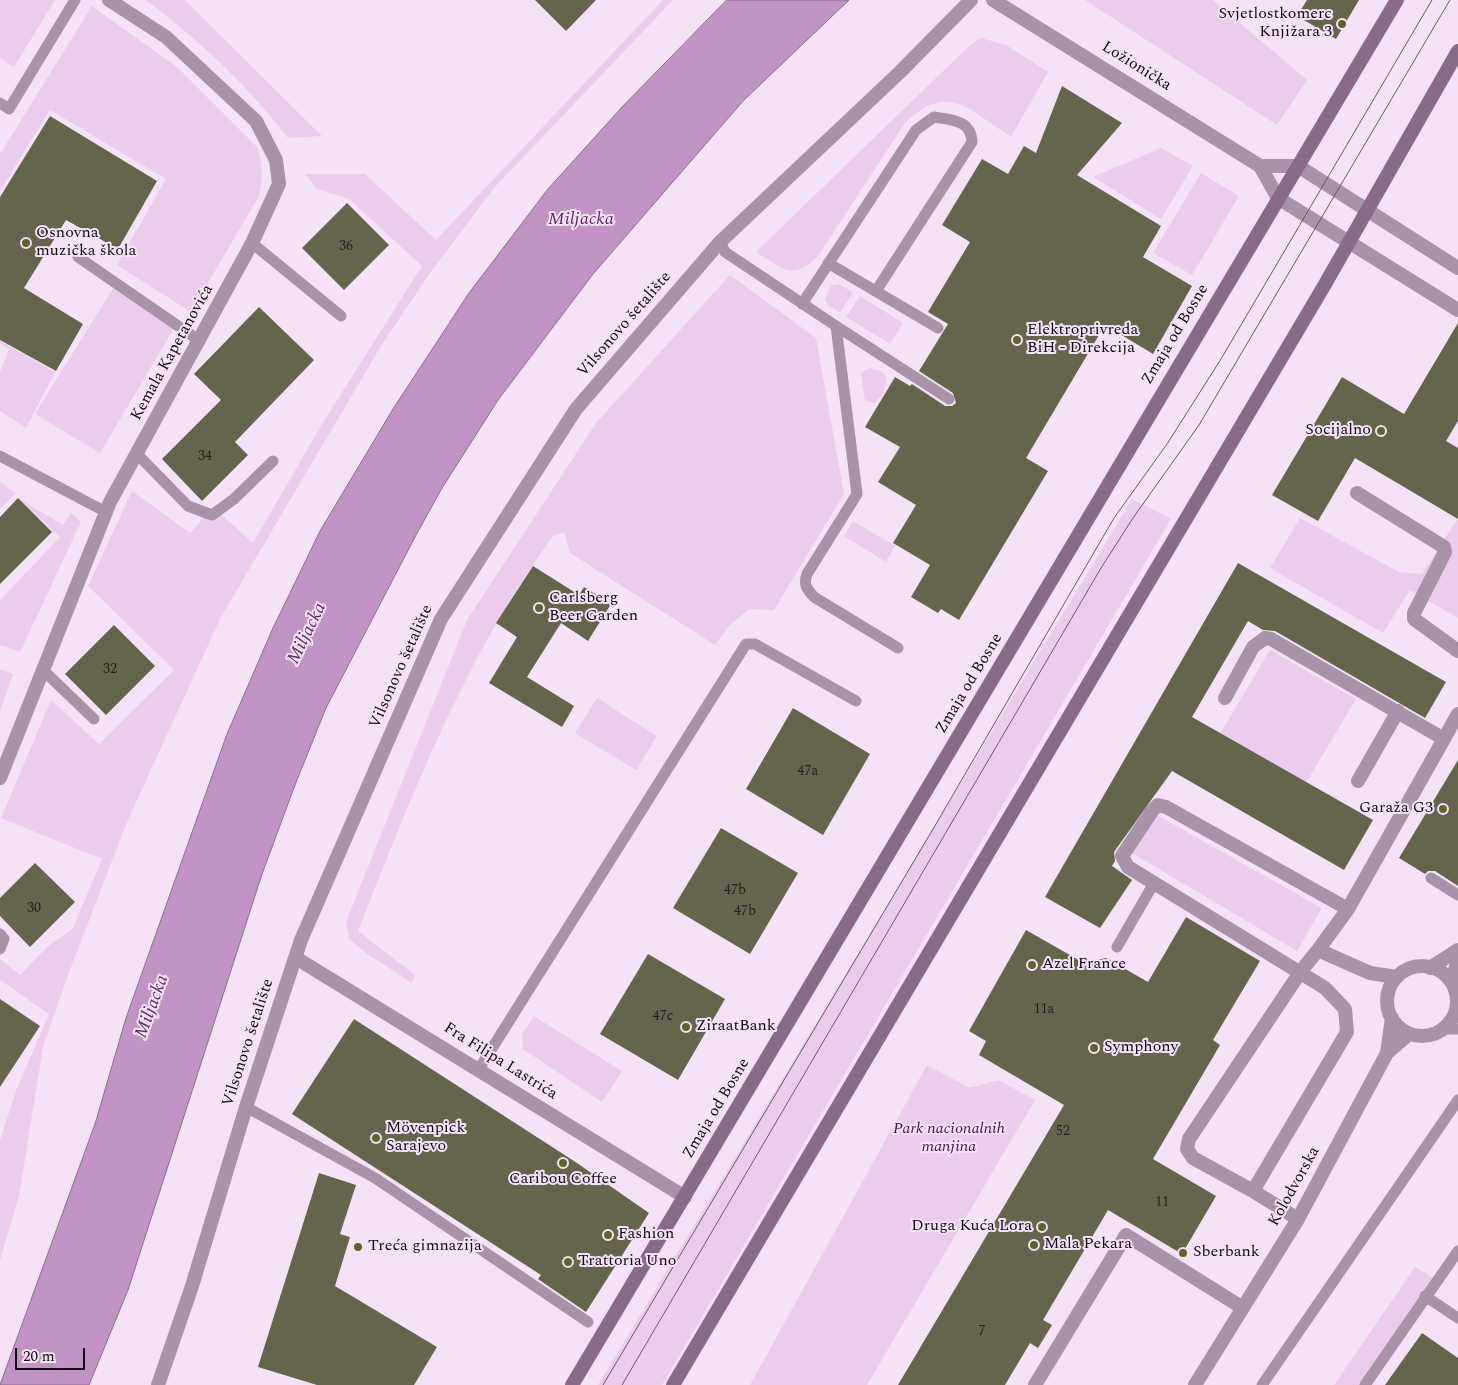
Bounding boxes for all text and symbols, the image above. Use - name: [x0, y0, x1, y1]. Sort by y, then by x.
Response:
- place label: Svjetlostkomerc Knjižara 3: [1219, 5, 1332, 43]
- marker: Svjetlostkomerc Knjižara 3: [1336, 18, 1348, 30]
- street label: Ložionička: [1098, 38, 1174, 96]
- water label: Miljacka: [548, 209, 614, 231]
- place label: Osnovna muzička škola: [36, 224, 136, 262]
- marker: Osnovna muzička škola: [20, 237, 32, 249]
- house number: 36: [339, 239, 353, 255]
- street label: Vilsonovo šetalište: [574, 268, 676, 382]
- street label: Zmaja od Bosne: [1139, 281, 1213, 389]
- street label: Kemala Kapetanovića: [128, 282, 218, 424]
- place label: Elektroprivreda BiH - Direkcija: [1027, 321, 1138, 359]
- marker: Elektroprivreda BiH - Direkcija: [1011, 334, 1023, 346]
- place label: Socijalno: [1305, 421, 1371, 441]
- marker: Socijalno: [1375, 425, 1387, 437]
- house number: 34: [198, 449, 212, 465]
- place label: Carlsberg Beer Garden: [549, 589, 638, 627]
- water label: Miljacka: [284, 600, 332, 668]
- street label: Vilsonovo šetalište: [366, 602, 438, 732]
- marker: Carlsberg Beer Garden: [533, 602, 545, 614]
- street label: Zmaja od Bosne: [933, 630, 1007, 738]
- house number: 32: [103, 662, 117, 678]
- house number: 47a: [798, 764, 818, 780]
- place label: Garaža G3: [1359, 799, 1433, 819]
- marker: Garaža G3: [1437, 803, 1449, 815]
- house number: 47b: [724, 883, 746, 899]
- house number: 30: [27, 901, 41, 917]
- house number: 47b: [734, 904, 756, 920]
- place label: Azel France: [1042, 955, 1126, 975]
- marker: Azel France: [1026, 959, 1038, 971]
- water label: Miljacka: [132, 972, 174, 1042]
- street label: Vilsonovo šetalište: [219, 977, 279, 1109]
- house number: 11a: [1034, 1002, 1054, 1018]
- house number: 47c: [653, 1009, 673, 1025]
- place label: ZiraatBank: [696, 1017, 776, 1037]
- street label: Fra Filipa Lastrića: [440, 1019, 560, 1105]
- marker: ZiraatBank: [680, 1021, 692, 1033]
- place label: Symphony: [1104, 1038, 1178, 1058]
- marker: Symphony: [1088, 1042, 1100, 1054]
- street label: Zmaja od Bosne: [680, 1055, 754, 1163]
- place label: Mövenpick Sarajevo: [386, 1119, 465, 1157]
- park label: Park nacionalnih manjina: [893, 1120, 1005, 1158]
- house number: 52: [1056, 1124, 1070, 1140]
- marker: Mövenpick Sarajevo: [370, 1132, 382, 1144]
- street label: Kolodvorska: [1265, 1144, 1325, 1230]
- marker: Caribou Coffee: [557, 1157, 569, 1169]
- place label: Caribou Coffee: [509, 1170, 617, 1190]
- house number: 11: [1155, 1195, 1169, 1211]
- place label: Druga Kuća Lora: [911, 1217, 1032, 1237]
- marker: Druga Kuća Lora: [1036, 1221, 1048, 1233]
- place label: Fashion: [618, 1225, 674, 1245]
- marker: Fashion: [602, 1229, 614, 1241]
- place label: Mala Pekara: [1044, 1235, 1132, 1255]
- place label: Treća gimnazija: [368, 1237, 482, 1257]
- marker: Mala Pekara: [1028, 1239, 1040, 1251]
- marker: Treća gimnazija: [352, 1241, 364, 1253]
- place label: Sberbank: [1193, 1243, 1260, 1263]
- marker: Sberbank: [1177, 1247, 1189, 1259]
- place label: Trattoria Uno: [578, 1252, 676, 1272]
- marker: Trattoria Uno: [562, 1256, 574, 1268]
- house number: 7: [979, 1324, 985, 1340]
- scale bar: [18, 1338, 88, 1370]
- text: 20 m: [23, 1345, 55, 1368]

